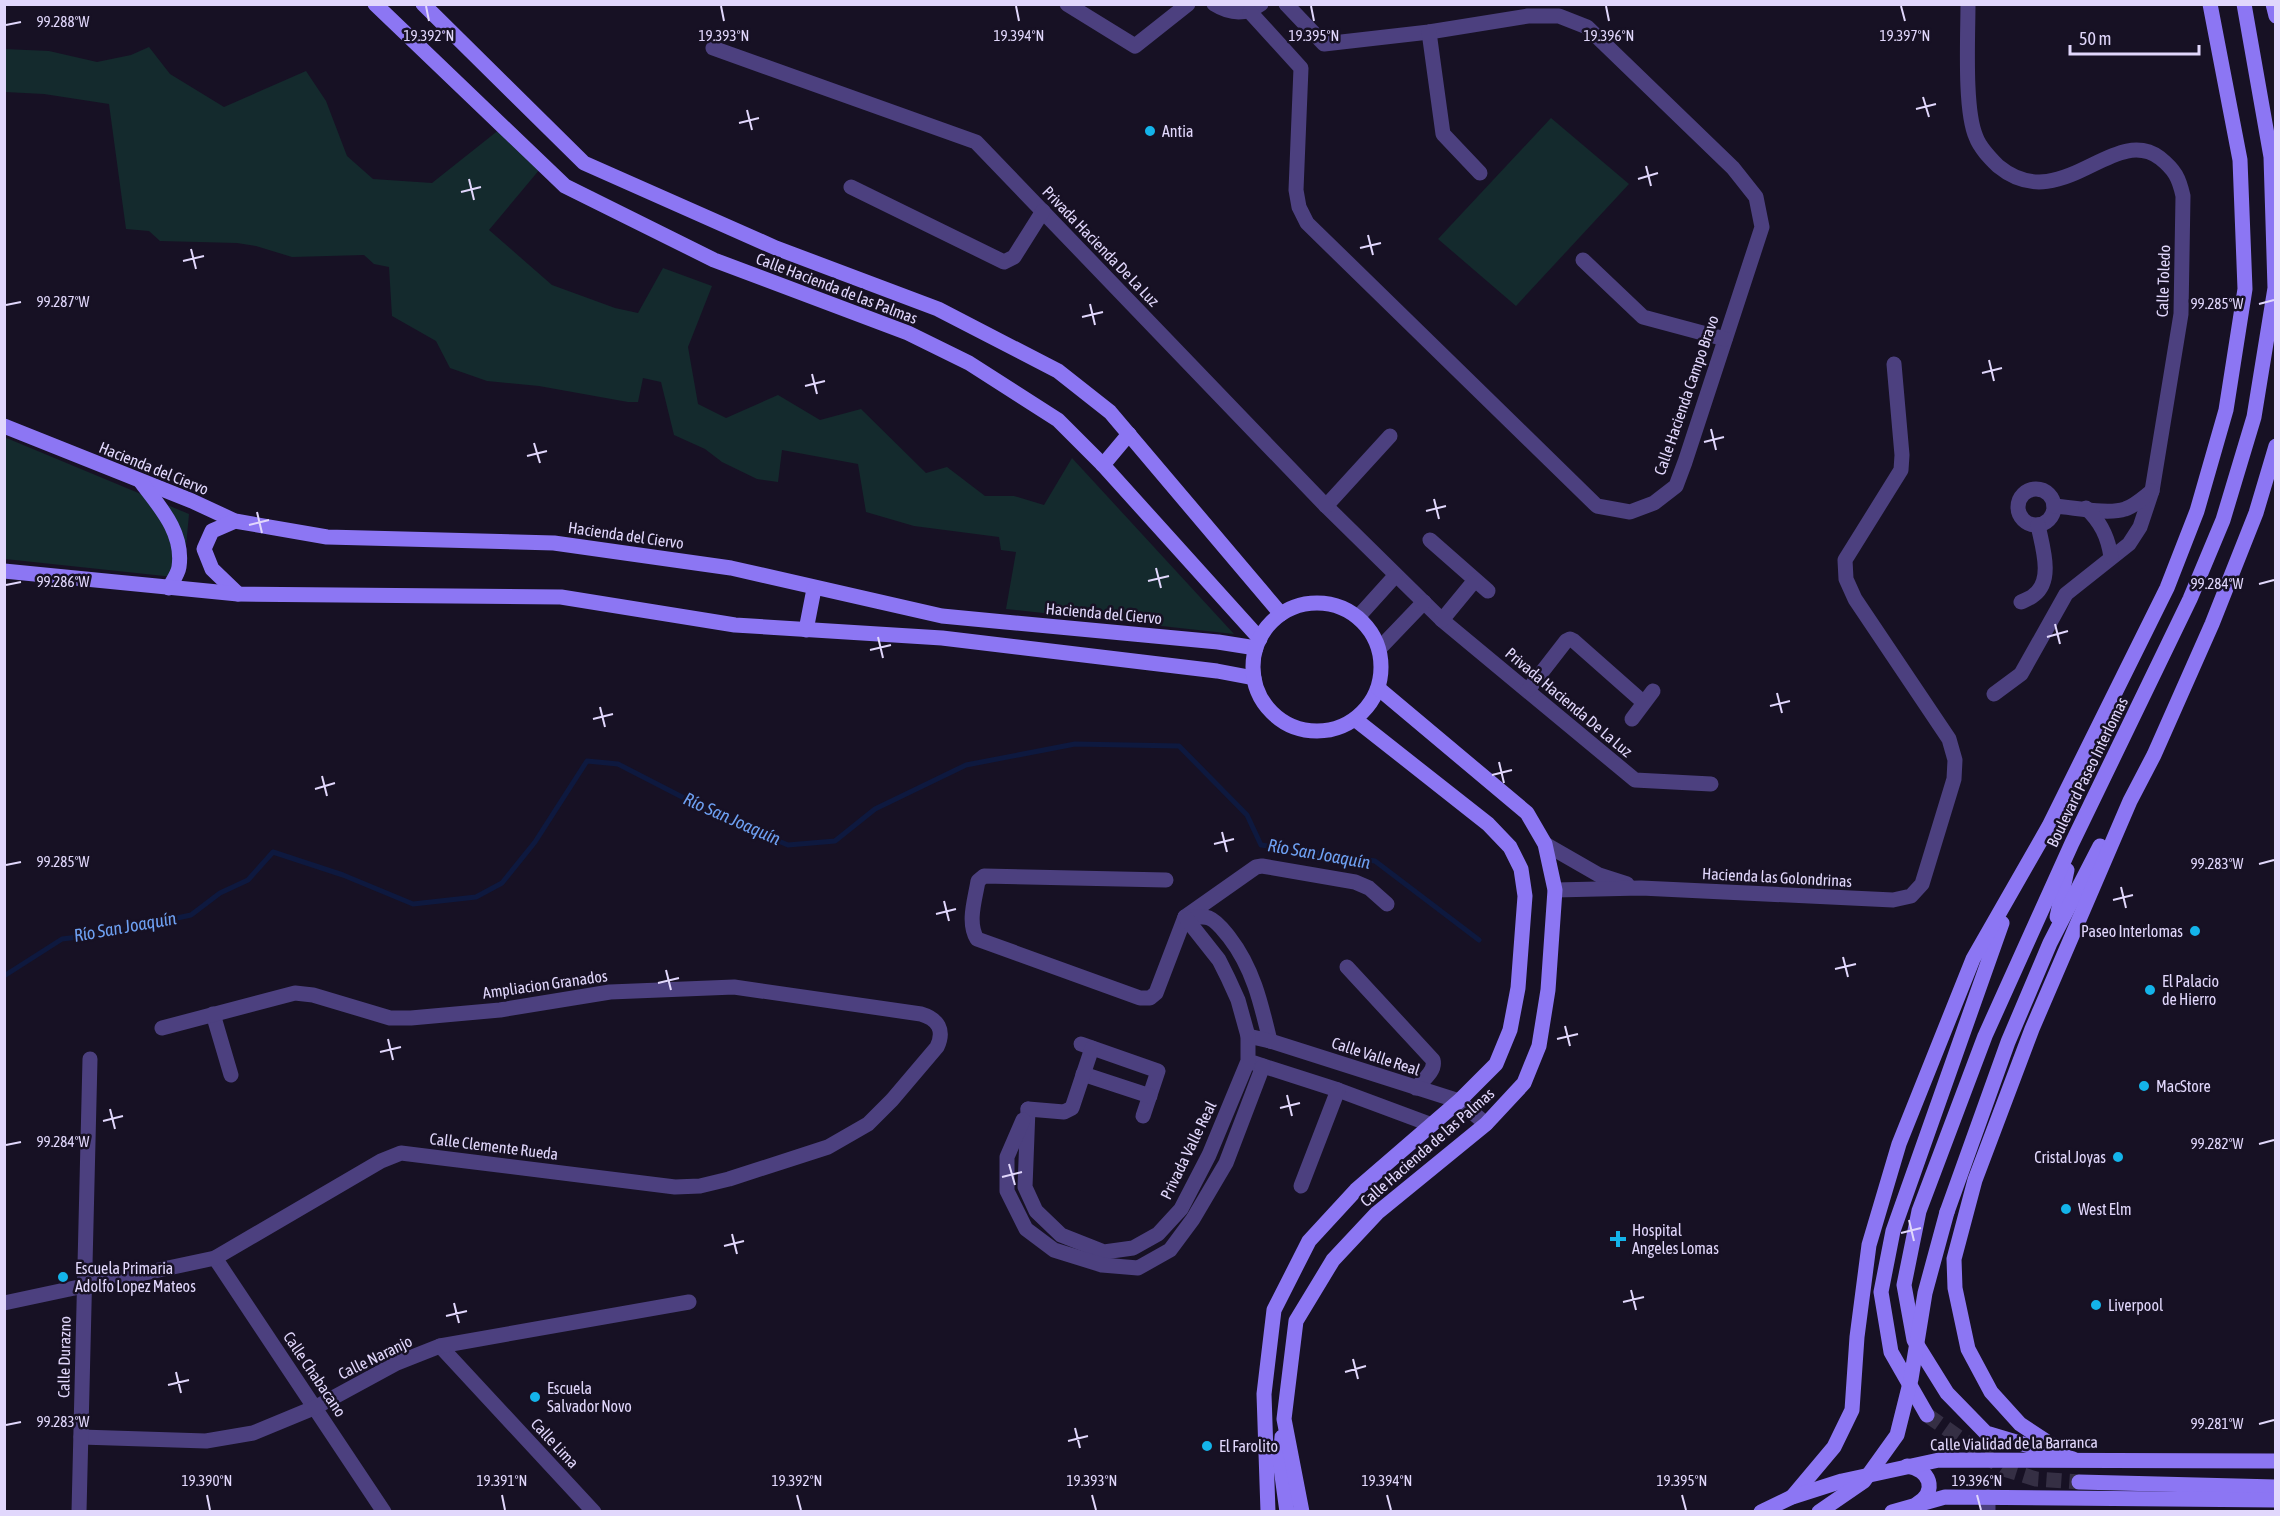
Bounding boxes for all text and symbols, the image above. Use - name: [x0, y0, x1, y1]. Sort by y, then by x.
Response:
- text: 99.288°W: [37, 13, 90, 30]
- scale bar: [2070, 18, 2199, 56]
- text: 19.392°N: [404, 27, 454, 44]
- text: 19.393°N: [699, 27, 749, 44]
- text: 19.394°N: [994, 27, 1044, 44]
- text: 19.395°N: [1289, 27, 1339, 44]
- text: 19.396°N: [1584, 27, 1634, 44]
- text: 19.397°N: [1880, 27, 1930, 44]
- text: 50 m: [2079, 28, 2111, 49]
- place label: Antia: [1162, 122, 1193, 140]
- marker: Antia: [1143, 124, 1157, 138]
- street label: Privada Hacienda De La Luz: [1039, 182, 1163, 310]
- street label: Calle Toledo: [2153, 245, 2173, 317]
- street label: Calle Hacienda de las Palmas: [754, 249, 921, 327]
- text: 99.287°W: [37, 293, 90, 310]
- text: 99.285°W: [2191, 295, 2244, 312]
- street label: Calle Hacienda Campo Bravo: [1650, 313, 1723, 478]
- street label: Hacienda del Ciervo: [97, 438, 211, 498]
- street label: Hacienda del Ciervo: [567, 518, 685, 552]
- text: 99.286°W: [37, 573, 90, 590]
- text: 99.284°W: [2191, 575, 2244, 592]
- street label: Hacienda del Ciervo: [1045, 599, 1163, 627]
- street label: Privada Hacienda De La Luz: [1502, 644, 1636, 760]
- street label: Boulevard Paseo Interlomas: [2043, 694, 2131, 850]
- water label: Río San Joaquín: [680, 788, 784, 849]
- water label: Río San Joaquín: [1266, 834, 1372, 873]
- text: 99.285°W: [37, 853, 90, 870]
- text: 99.283°W: [2191, 855, 2244, 872]
- street label: Hacienda las Golondrinas: [1701, 864, 1853, 890]
- water label: Río San Joaquín: [72, 907, 178, 946]
- place label: Paseo Interlomas: [2081, 922, 2183, 940]
- marker: Paseo Interlomas: [2188, 924, 2202, 938]
- street label: Ampliacion Granados: [482, 966, 609, 1003]
- place label: El Palacio de Hierro: [2162, 972, 2219, 1008]
- marker: El Palacio de Hierro: [2143, 983, 2157, 997]
- street label: Calle Valle Real: [1329, 1033, 1423, 1079]
- place label: MacStore: [2156, 1077, 2211, 1095]
- marker: MacStore: [2137, 1079, 2151, 1093]
- street label: Calle Hacienda de las Palmas: [1356, 1084, 1498, 1210]
- street label: Privada Valle Real: [1156, 1097, 1220, 1202]
- street label: Calle Clemente Rueda: [429, 1129, 559, 1163]
- text: 99.284°W: [37, 1133, 90, 1150]
- text: 99.282°W: [2191, 1135, 2244, 1152]
- place label: Cristal Joyas: [2034, 1148, 2106, 1167]
- marker: Cristal Joyas: [2111, 1150, 2125, 1164]
- place label: West Elm: [2078, 1200, 2131, 1218]
- marker: West Elm: [2059, 1202, 2073, 1216]
- place label: Hospital Angeles Lomas: [1632, 1221, 1719, 1258]
- marker: Hospital Angeles Lomas: [1609, 1230, 1627, 1248]
- place label: Escuela Primaria Adolfo Lopez Mateos: [75, 1259, 196, 1296]
- marker: Escuela Primaria Adolfo Lopez Mateos: [56, 1270, 70, 1284]
- place label: Liverpool: [2108, 1296, 2164, 1315]
- marker: Liverpool: [2089, 1298, 2103, 1312]
- street label: Calle Durazno: [54, 1316, 74, 1398]
- street label: Calle Chabacano: [280, 1328, 350, 1420]
- street label: Calle Naranjo: [335, 1331, 415, 1384]
- place label: Escuela Salvador Novo: [547, 1379, 632, 1415]
- marker: Escuela Salvador Novo: [528, 1390, 542, 1404]
- text: 99.283°W: [37, 1413, 90, 1430]
- street label: Calle Lima: [528, 1414, 582, 1472]
- text: 99.281°W: [2191, 1415, 2244, 1432]
- street label: Calle Vialidad de la Barranca: [1930, 1433, 2098, 1453]
- place label: El Farolito: [1219, 1437, 1278, 1455]
- marker: El Farolito: [1200, 1439, 1214, 1453]
- text: 19.390°N: [182, 1472, 232, 1489]
- text: 19.391°N: [477, 1472, 527, 1489]
- text: 19.392°N: [772, 1472, 822, 1489]
- text: 19.393°N: [1067, 1472, 1117, 1489]
- text: 19.394°N: [1362, 1472, 1412, 1489]
- text: 19.395°N: [1657, 1472, 1707, 1489]
- text: 19.396°N: [1952, 1472, 2002, 1489]

